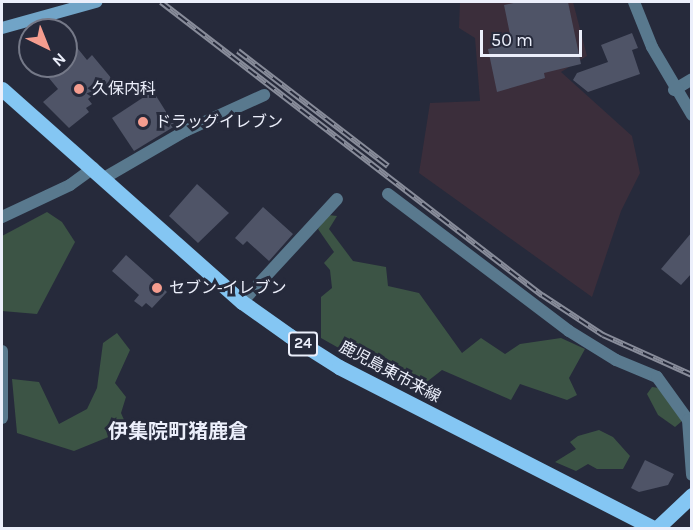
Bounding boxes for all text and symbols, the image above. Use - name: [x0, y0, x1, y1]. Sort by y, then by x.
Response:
- north arrow: [18, 18, 78, 78]
- scale bar: [483, 18, 585, 56]
- text: 50 m: [491, 29, 533, 51]
- text: N: [49, 49, 70, 71]
- place label: 久保内科: [92, 79, 156, 99]
- marker: 久保内科: [70, 80, 88, 98]
- place label: ドラッグイレブン: [155, 112, 283, 132]
- marker: ドラッグイレブン: [136, 115, 150, 129]
- place label: セブン-イレブン: [169, 278, 287, 298]
- marker: セブン-イレブン: [150, 281, 164, 295]
- road number: 24: [288, 332, 318, 356]
- street label: 鹿児島東市来線: [336, 337, 444, 407]
- district label: 伊集院町猪鹿倉: [108, 419, 248, 443]

